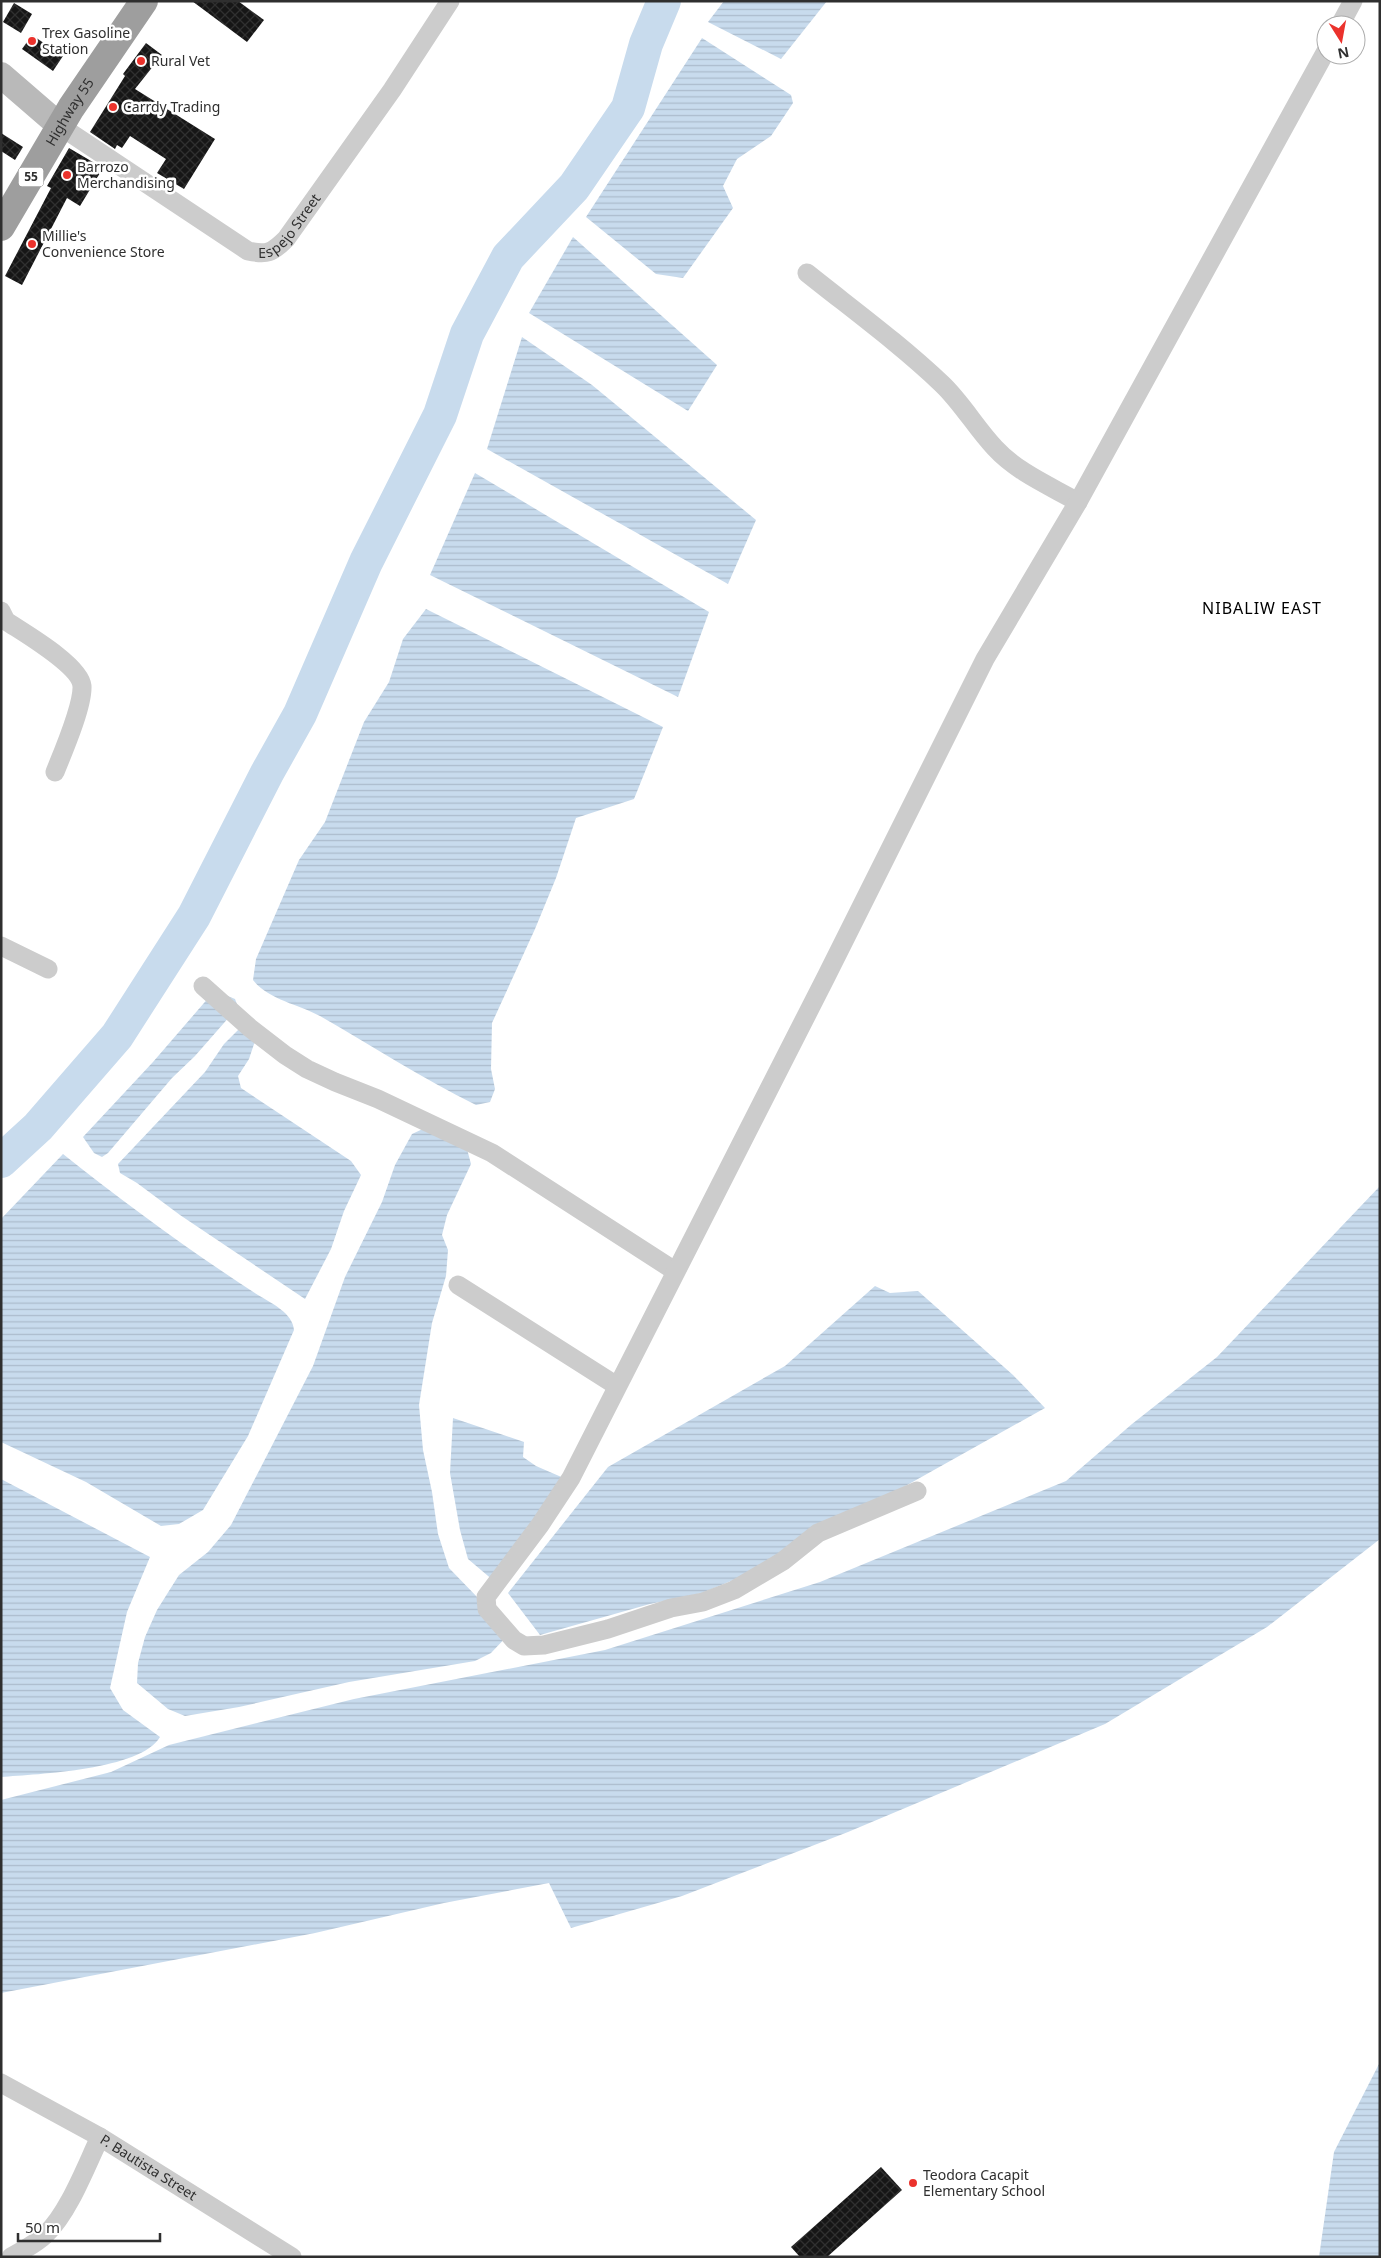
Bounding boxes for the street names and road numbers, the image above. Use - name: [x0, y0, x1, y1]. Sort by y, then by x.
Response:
- street label: Highway 55: [41, 74, 98, 149]
- road number: 55: [18, 168, 44, 186]
- street label: Espejo Street: [258, 190, 324, 262]
- street label: P. Bautista Street: [97, 2129, 201, 2204]

